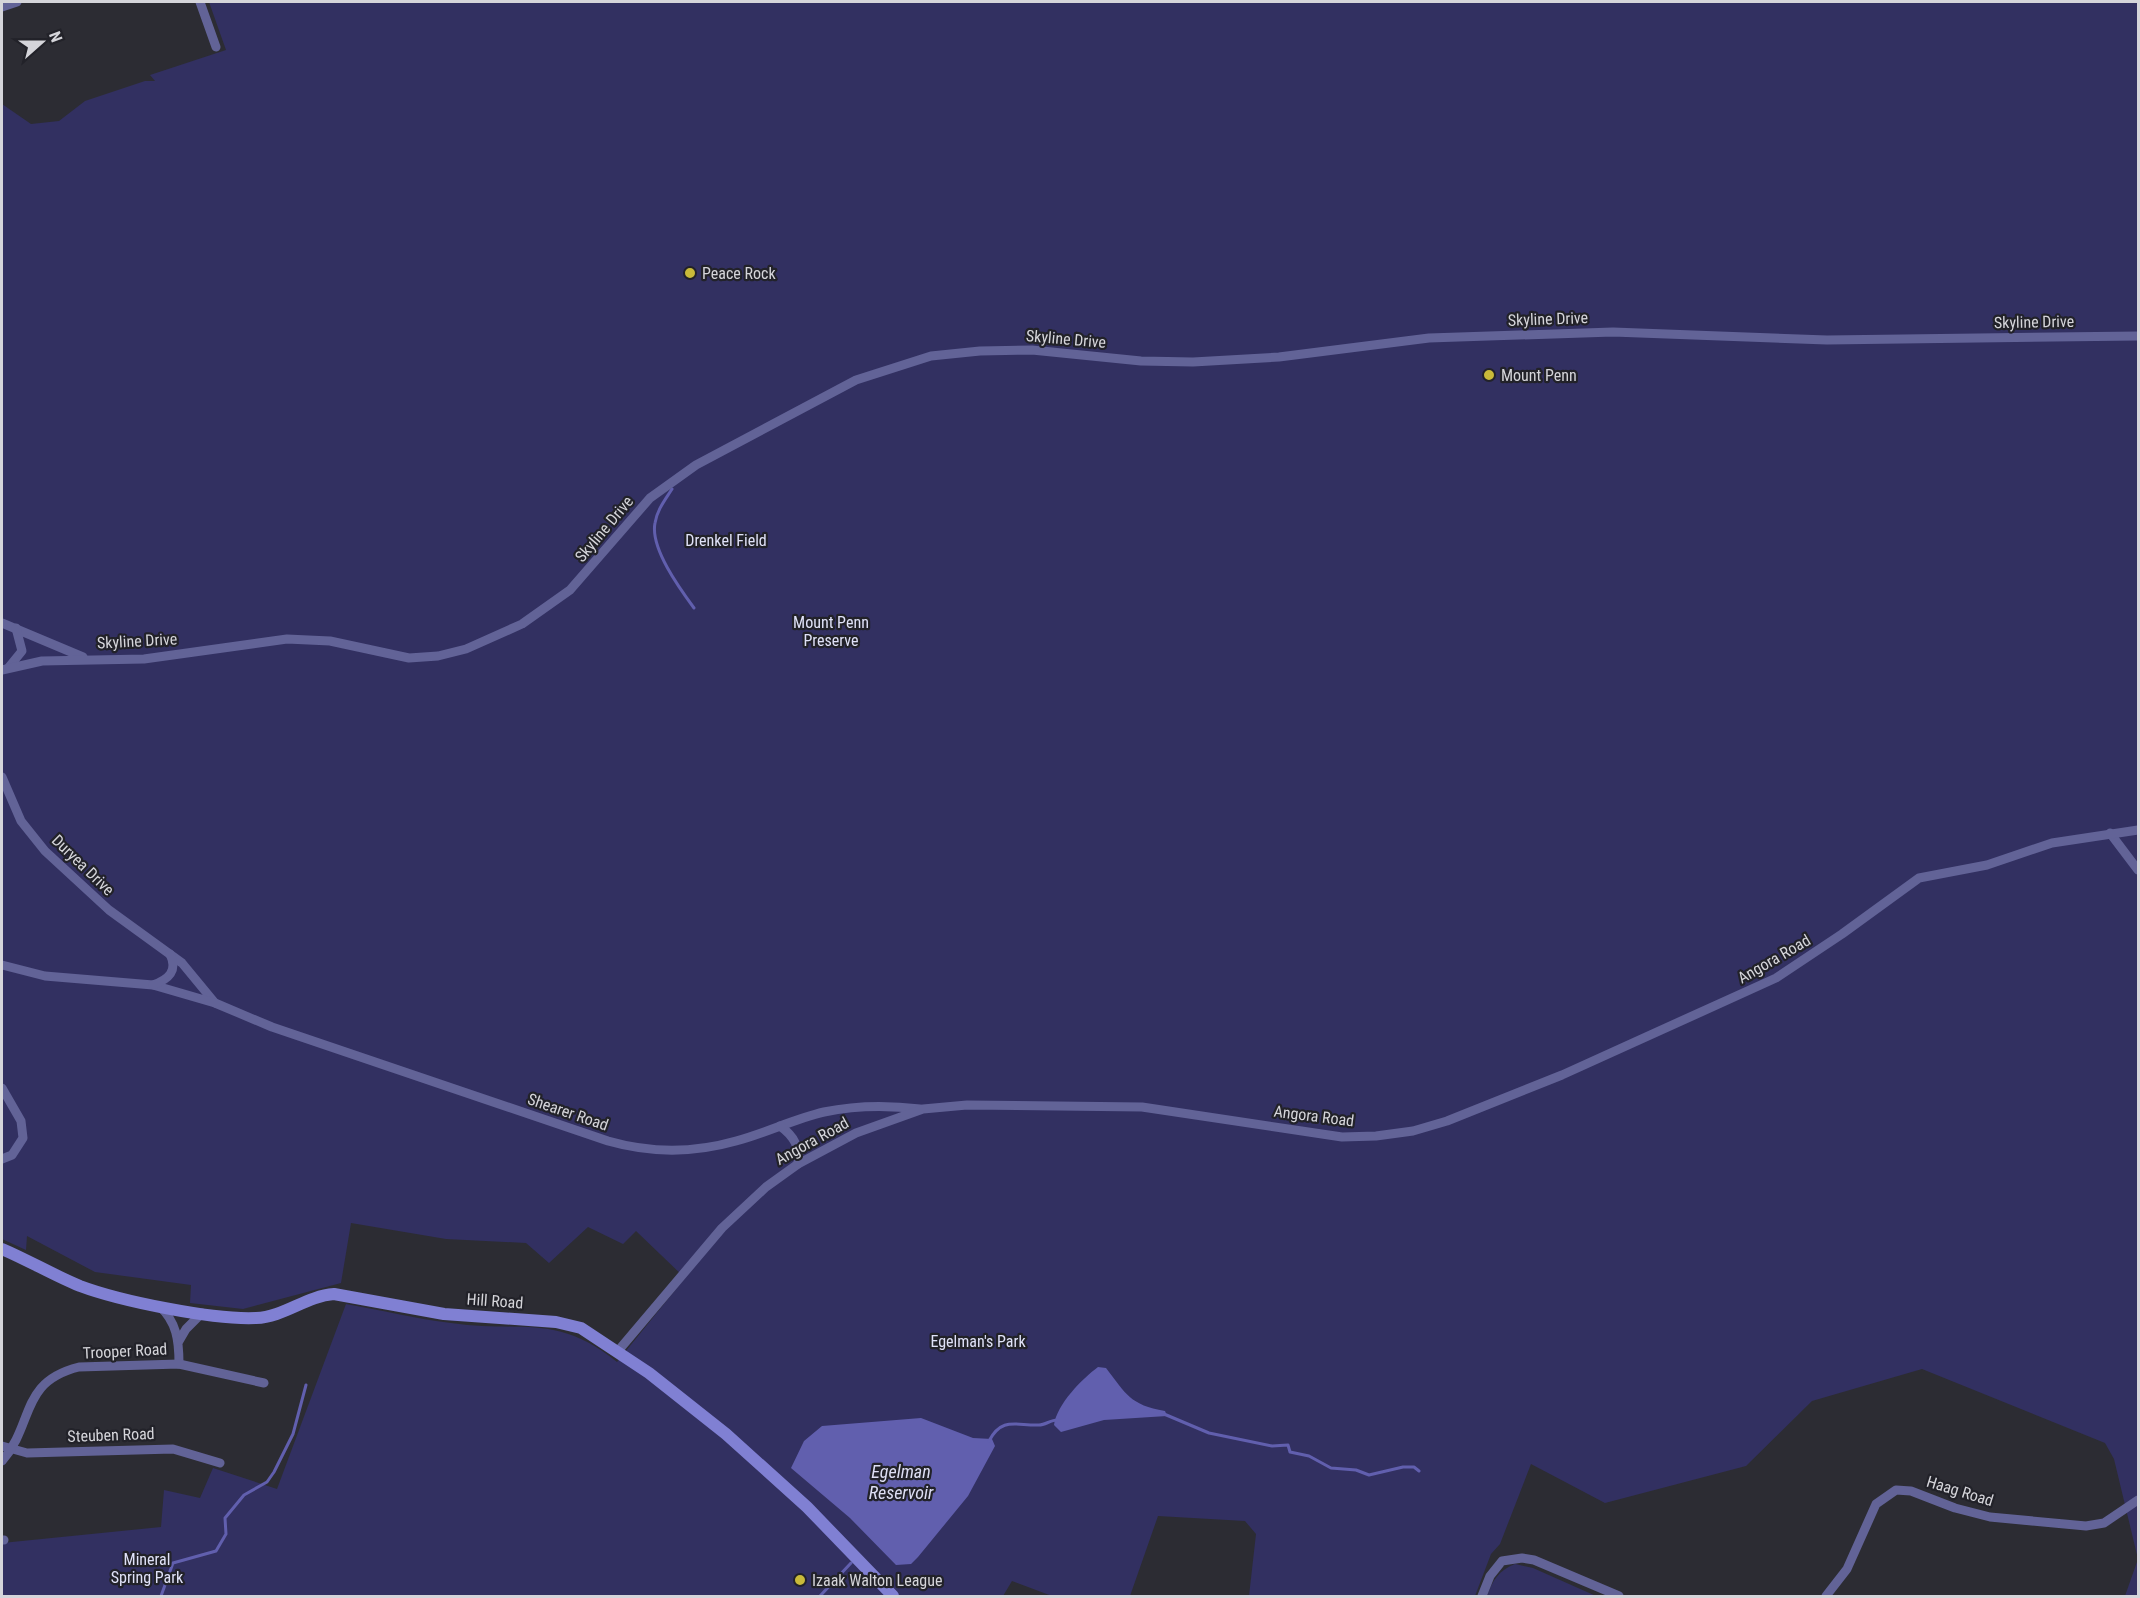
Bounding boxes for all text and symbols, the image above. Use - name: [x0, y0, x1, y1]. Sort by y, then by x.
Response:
- north arrow: [12, 12, 72, 72]
- text: N: [45, 29, 66, 45]
- place label: Peace Rock: [702, 264, 776, 283]
- marker: Peace Rock: [683, 266, 697, 280]
- street label: Skyline Drive: [1508, 308, 1588, 330]
- street label: Skyline Drive: [1994, 312, 2074, 332]
- street label: Skyline Drive: [1025, 326, 1107, 352]
- place label: Mount Penn: [1501, 366, 1577, 385]
- marker: Mount Penn: [1482, 368, 1496, 382]
- street label: Skyline Drive: [571, 492, 637, 566]
- park label: Drenkel Field: [685, 531, 767, 550]
- park label: Mount Penn Preserve: [793, 613, 869, 650]
- street label: Skyline Drive: [96, 629, 178, 653]
- street label: Duryea Drive: [48, 831, 118, 899]
- street label: Angora Road: [1734, 931, 1814, 987]
- street label: Shearer Road: [525, 1089, 611, 1135]
- street label: Angora Road: [1273, 1102, 1355, 1130]
- street label: Angora Road: [772, 1113, 852, 1169]
- street label: Hill Road: [466, 1290, 524, 1312]
- park label: Egelman's Park: [930, 1332, 1026, 1351]
- street label: Trooper Road: [82, 1339, 168, 1363]
- street label: Steuben Road: [67, 1424, 155, 1446]
- water label: Egelman Reservoir: [869, 1461, 934, 1503]
- street label: Haag Road: [1924, 1472, 1996, 1510]
- park label: Mineral Spring Park: [111, 1550, 184, 1587]
- place label: Izaak Walton League: [812, 1571, 942, 1590]
- marker: Izaak Walton League: [793, 1573, 807, 1587]

